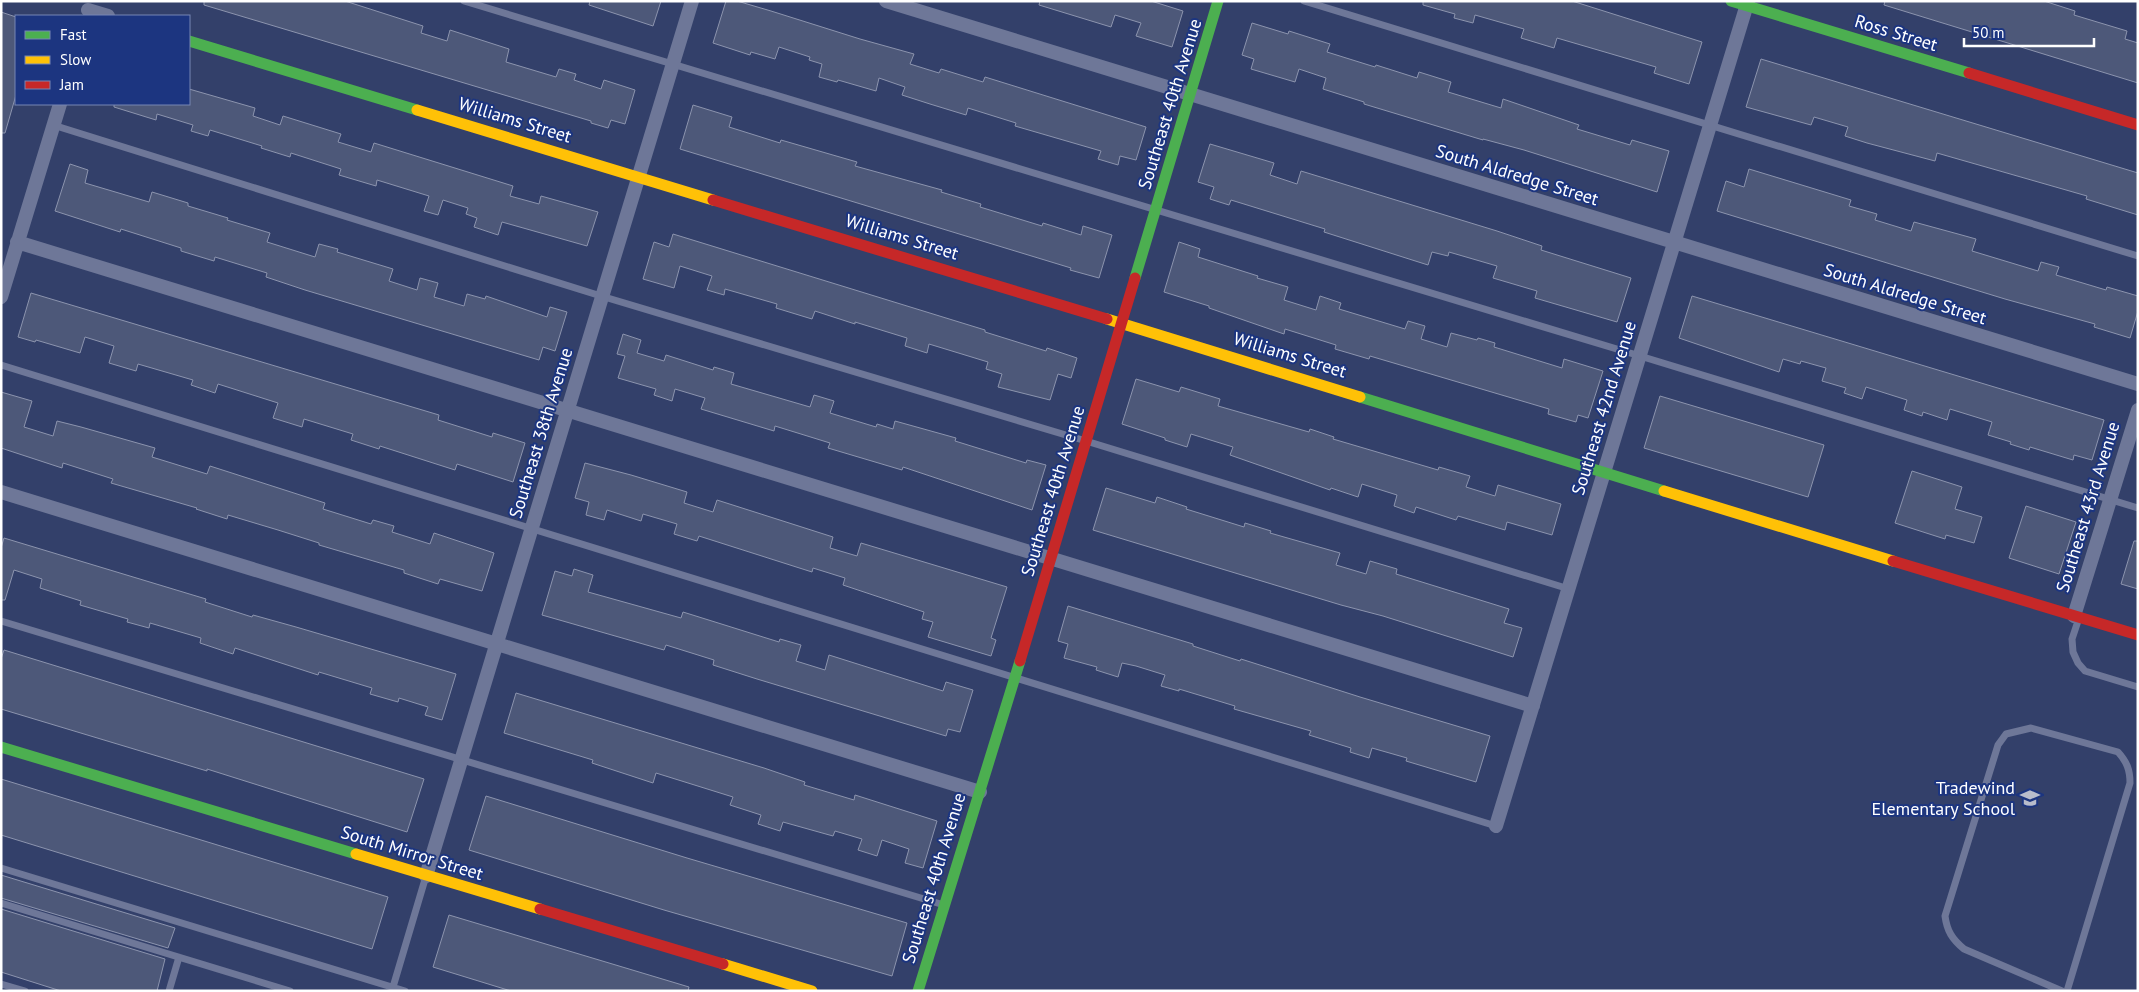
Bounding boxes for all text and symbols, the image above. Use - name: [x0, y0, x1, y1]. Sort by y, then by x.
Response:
- street label: Ross Street: [1852, 9, 1940, 56]
- legend: [15, 15, 190, 105]
- scale bar: [1964, 15, 2094, 47]
- street label: Southeast 40th Avenue: [1133, 16, 1206, 192]
- text: 50 m: [1972, 23, 2005, 42]
- text: Fast: [60, 25, 87, 44]
- text: Slow: [60, 50, 91, 69]
- text: Jam: [59, 75, 84, 94]
- street label: Williams Street: [456, 91, 574, 148]
- street label: South Aldredge Street: [1433, 139, 1601, 210]
- street label: Williams Street: [843, 208, 961, 265]
- street label: South Aldredge Street: [1821, 258, 1989, 329]
- street label: Southeast 42nd Avenue: [1566, 318, 1641, 498]
- street label: Williams Street: [1231, 326, 1349, 383]
- street label: Southeast 38th Avenue: [504, 345, 577, 521]
- street label: Southeast 40th Avenue: [1016, 403, 1089, 579]
- street label: Southeast 43rd Avenue: [2051, 419, 2124, 595]
- place label: Tradewind Elementary School: [1872, 776, 2016, 820]
- school or university icon: Tradewind Elementary School: [2019, 787, 2041, 809]
- street label: Southeast 40th Avenue: [897, 790, 970, 966]
- street label: South Mirror Street: [338, 820, 486, 885]

